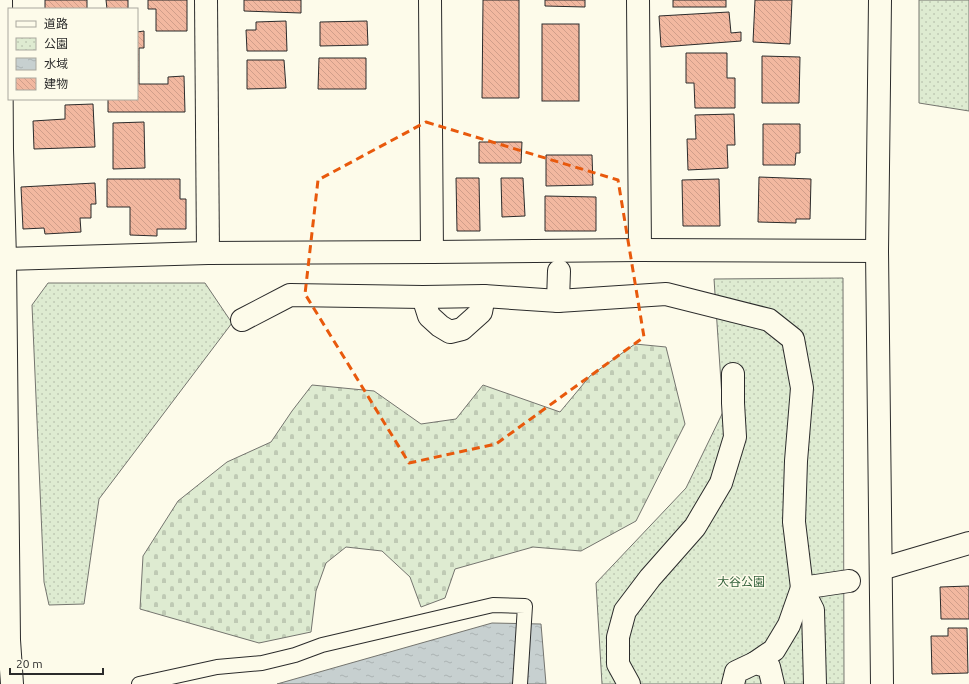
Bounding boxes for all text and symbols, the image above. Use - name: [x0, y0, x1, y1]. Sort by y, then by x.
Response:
- legend: [8, 8, 138, 100]
- text: 道路: [44, 17, 68, 30]
- text: 公園: [44, 37, 68, 50]
- text: 水域: [44, 57, 68, 70]
- text: 建物: [44, 77, 68, 90]
- park label: 大谷公園: [717, 575, 765, 588]
- scale bar: [10, 650, 103, 676]
- text: 20 m: [16, 657, 43, 670]

